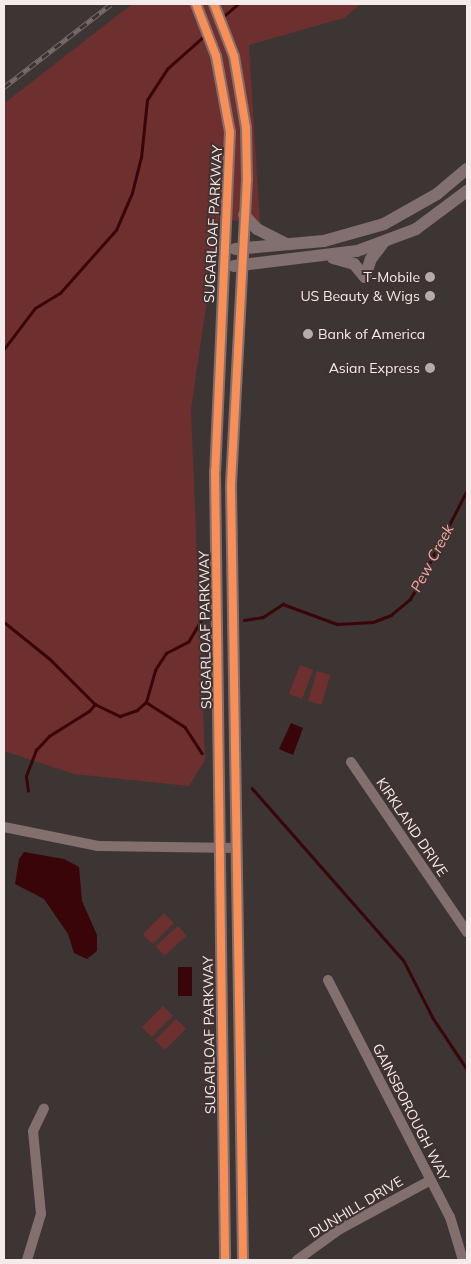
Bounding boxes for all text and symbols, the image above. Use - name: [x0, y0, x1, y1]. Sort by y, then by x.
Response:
- street label: SUGARLOAF PARKWAY: [200, 145, 226, 303]
- place label: T-Mobile: [364, 269, 420, 285]
- marker: T-Mobile: [424, 271, 436, 283]
- place label: US Beauty & Wigs: [300, 288, 420, 304]
- marker: US Beauty & Wigs: [424, 290, 436, 302]
- place label: Bank of America: [318, 326, 425, 342]
- marker: Bank of America: [302, 328, 314, 340]
- place label: Asian Express: [329, 360, 420, 376]
- marker: Asian Express: [424, 362, 436, 374]
- water label: Pew Creek: [407, 521, 457, 595]
- street label: SUGARLOAF PARKWAY: [195, 551, 215, 709]
- street label: KIRKLAND DRIVE: [373, 775, 451, 879]
- street label: SUGARLOAF PARKWAY: [199, 956, 219, 1114]
- street label: GAINSBOROUGH WAY: [369, 1041, 453, 1183]
- street label: DUNHILL DRIVE: [306, 1172, 406, 1242]

